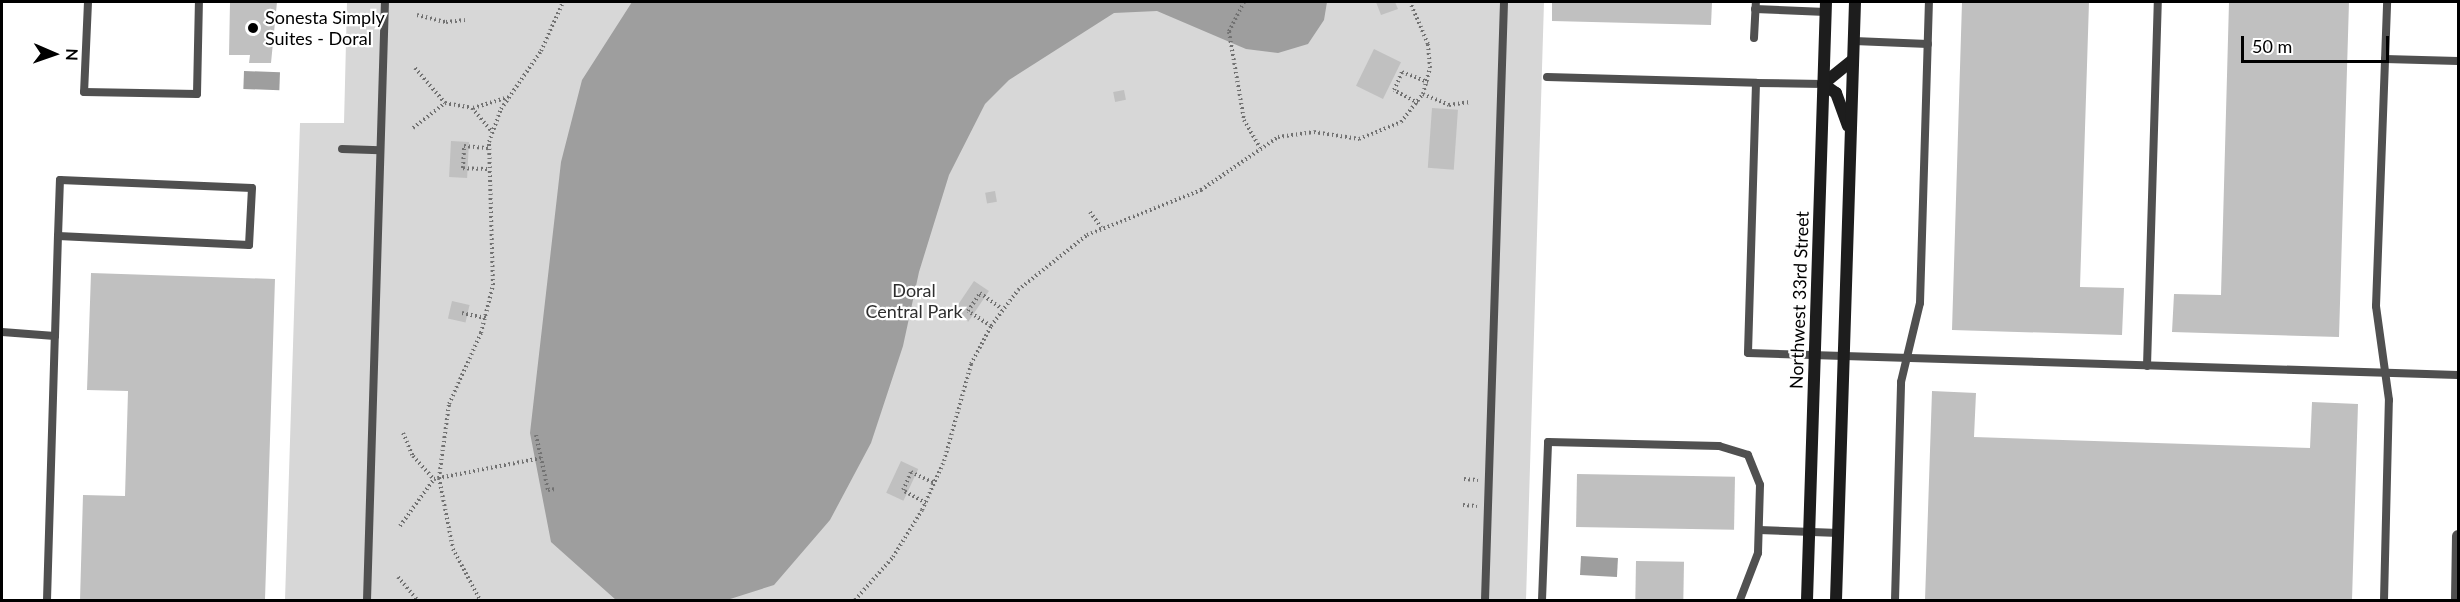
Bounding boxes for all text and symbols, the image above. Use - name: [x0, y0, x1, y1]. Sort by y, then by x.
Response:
- place label: Sonesta Simply Suites - Doral: [265, 7, 385, 50]
- marker: Sonesta Simply Suites - Doral: [246, 21, 260, 35]
- north arrow: [24, 24, 84, 84]
- scale bar: [2244, 24, 2392, 62]
- text: 50 m: [2252, 35, 2292, 57]
- text: N: [63, 48, 82, 61]
- street label: Northwest 33rd Street: [1785, 211, 1813, 389]
- park label: Doral Central Park: [865, 280, 963, 322]

